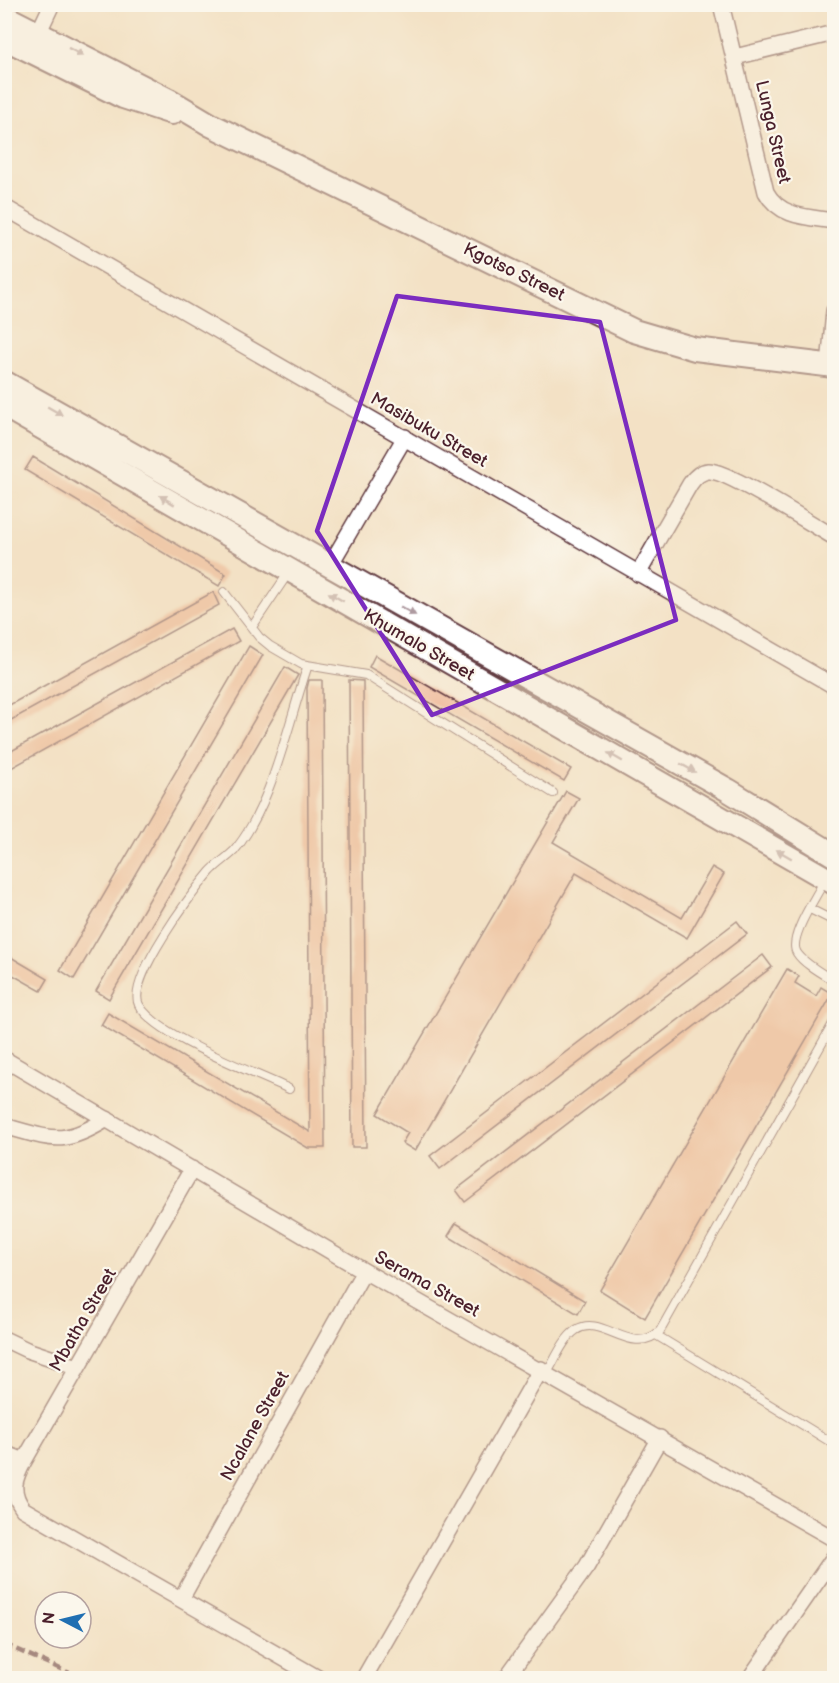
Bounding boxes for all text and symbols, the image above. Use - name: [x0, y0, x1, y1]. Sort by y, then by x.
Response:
- one-way arrow: [67, 47, 84, 57]
- street label: Lunga Street: [751, 78, 795, 186]
- street label: Kgotso Street: [460, 238, 569, 306]
- street label: Masibuku Street: [367, 388, 492, 472]
- one-way arrow: [47, 406, 64, 416]
- one-way arrow: [159, 494, 175, 505]
- one-way arrow: [328, 592, 344, 603]
- street label: Khumalo Street: [360, 605, 479, 685]
- one-way arrow: [399, 606, 416, 616]
- one-way arrow: [606, 752, 623, 762]
- one-way arrow: [680, 763, 697, 773]
- one-way arrow: [775, 849, 792, 859]
- street label: Serama Street: [371, 1246, 484, 1322]
- street label: Mbatha Street: [45, 1264, 121, 1375]
- street label: Ncalane Street: [216, 1367, 294, 1485]
- north arrow: [33, 1590, 93, 1650]
- text: N: [39, 1611, 60, 1625]

